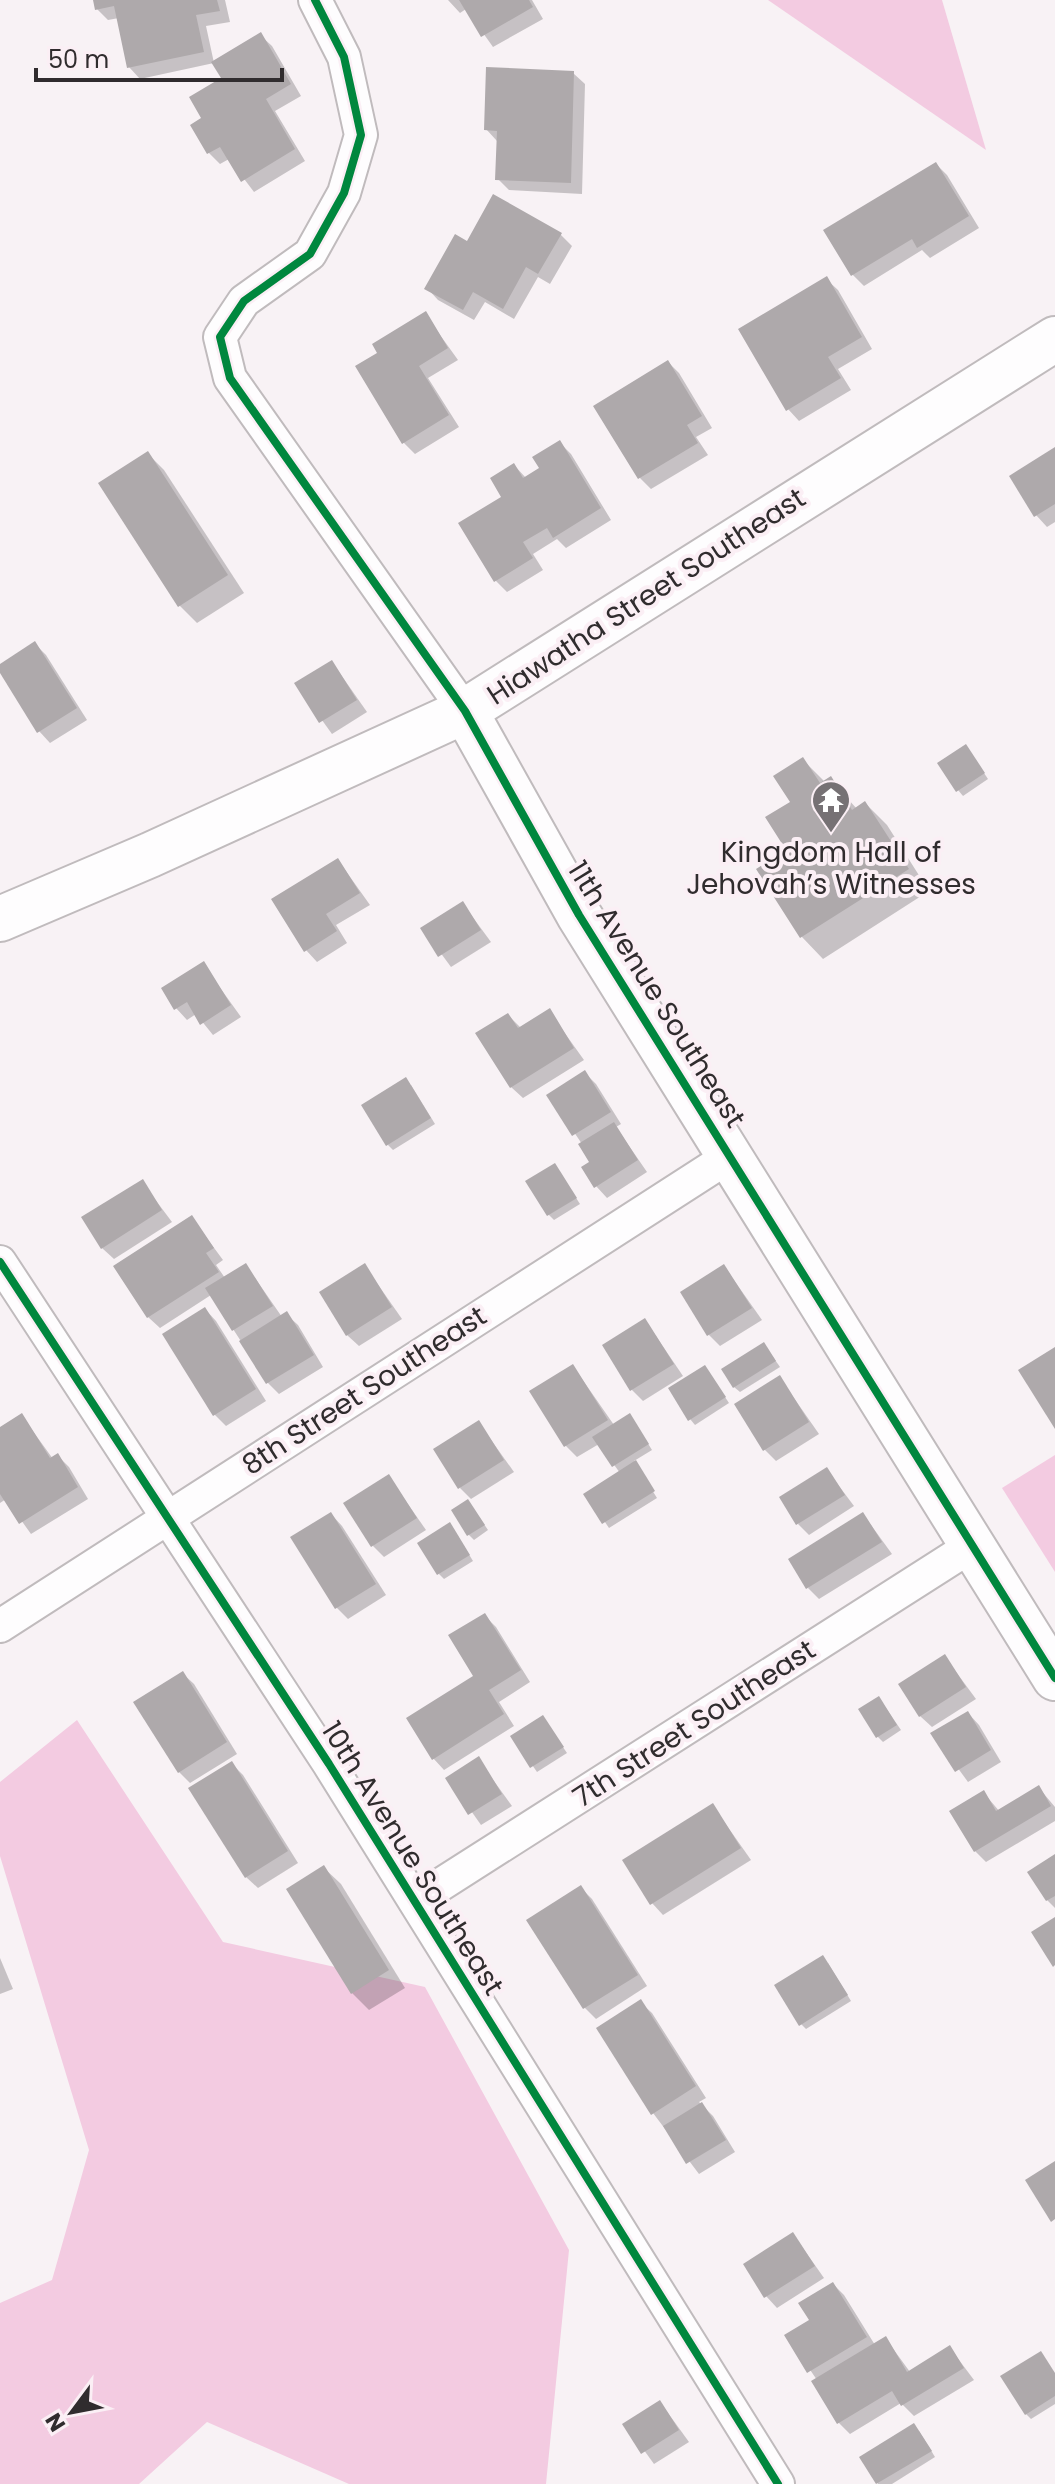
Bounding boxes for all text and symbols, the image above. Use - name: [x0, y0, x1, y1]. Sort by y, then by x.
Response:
- scale bar: [36, 32, 282, 82]
- text: 50 m: [48, 43, 109, 76]
- street label: Hiawatha Street Southeast: [479, 479, 813, 714]
- temple icon: Kingdom Hall of Jehovah’s Witnesses: [810, 779, 852, 834]
- place label: Kingdom Hall of Jehovah’s Witnesses: [686, 833, 976, 904]
- street label: 11th Avenue Southeast: [559, 853, 755, 1135]
- street label: 8th Street Southeast: [234, 1297, 494, 1484]
- street label: 7th Street Southeast: [565, 1630, 823, 1817]
- street label: 10th Avenue Southeast: [312, 1714, 513, 2003]
- north arrow: [32, 2372, 112, 2452]
- text: N: [38, 2407, 73, 2438]

